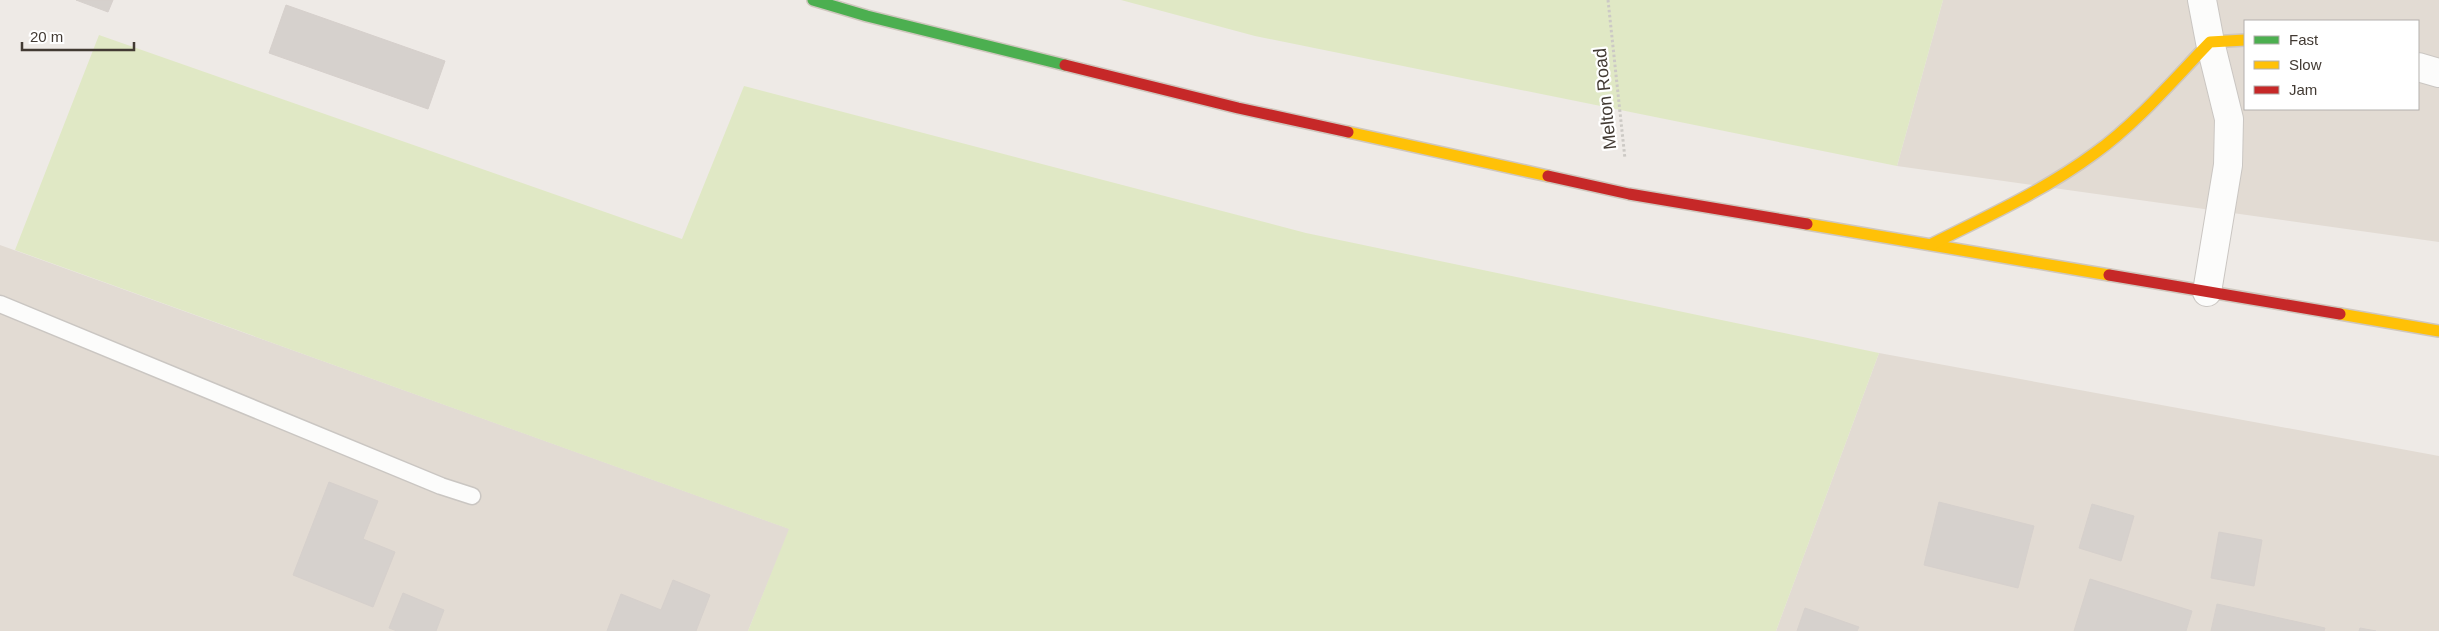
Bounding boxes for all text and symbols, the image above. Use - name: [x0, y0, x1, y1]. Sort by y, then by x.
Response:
- scale bar: [22, 20, 135, 52]
- legend: [2244, 20, 2419, 110]
- text: 20 m: [30, 28, 63, 45]
- text: Fast: [2289, 31, 2319, 48]
- street label: Melton Road: [1590, 47, 1620, 151]
- text: Slow: [2289, 56, 2322, 73]
- text: Jam: [2289, 81, 2317, 98]

